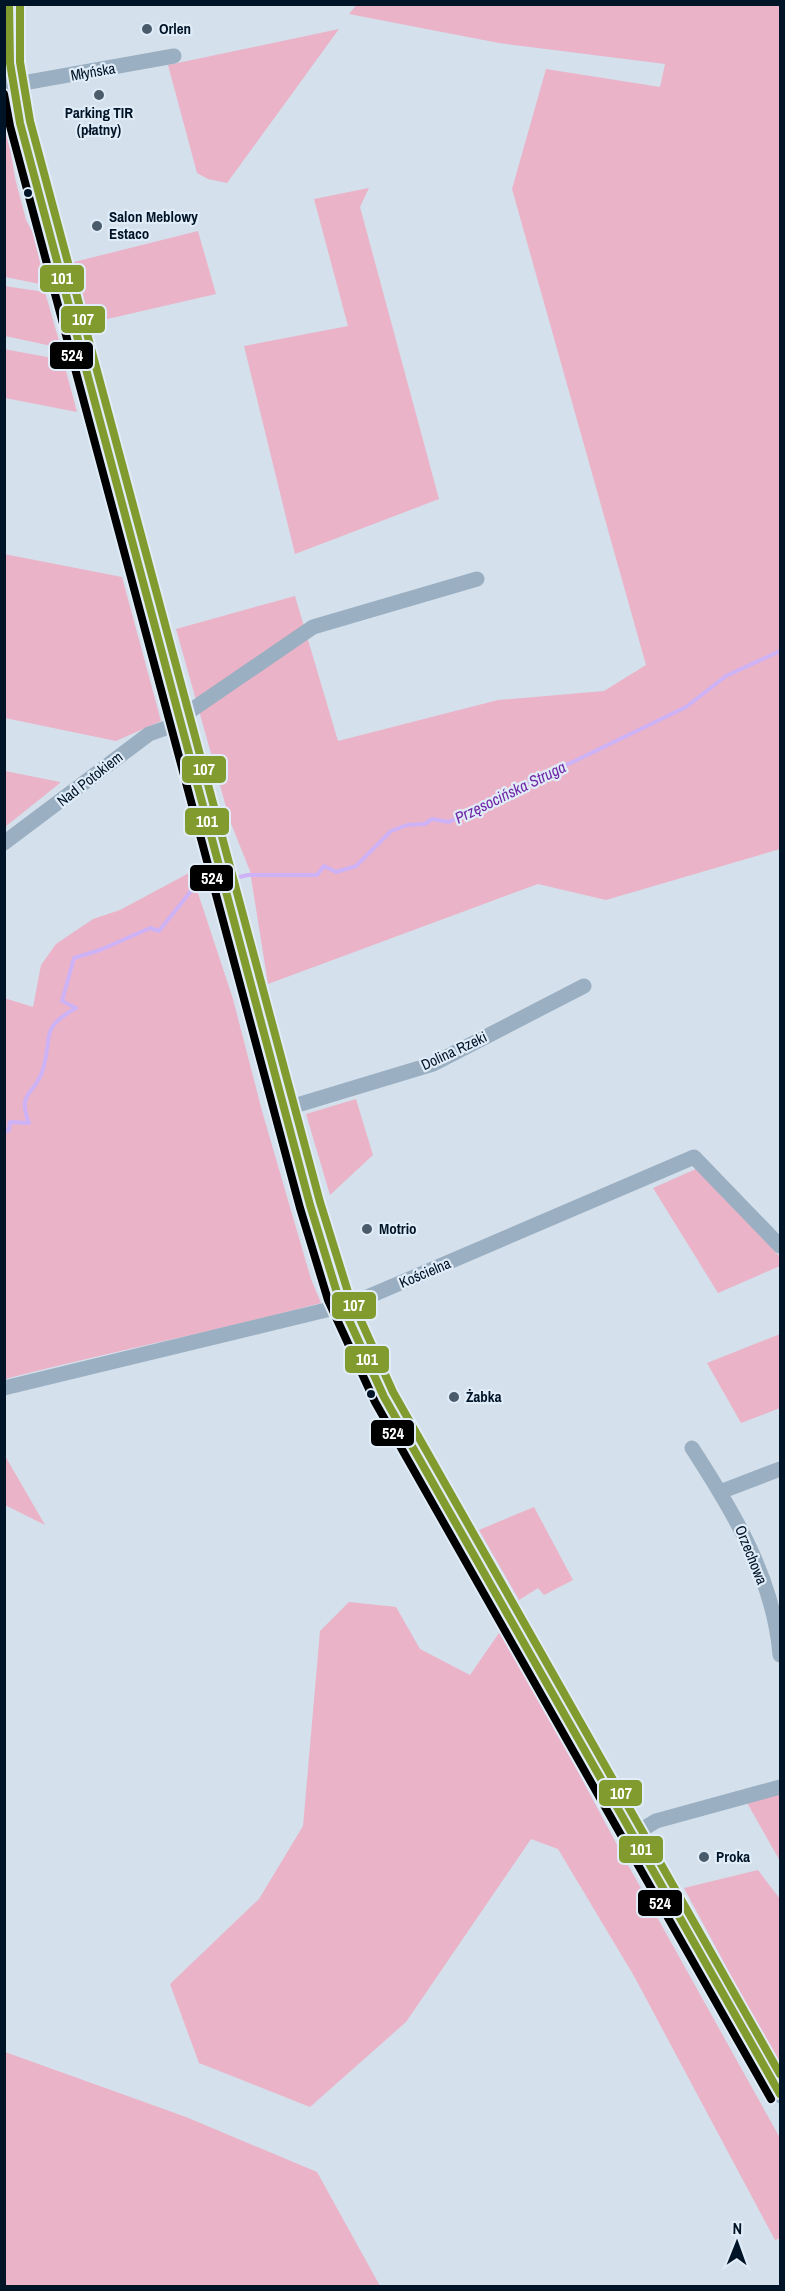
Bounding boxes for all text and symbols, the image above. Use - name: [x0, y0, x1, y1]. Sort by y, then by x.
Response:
- place label: Orlen: [159, 18, 191, 39]
- marker: Orlen: [140, 22, 154, 36]
- street label: Młyńska: [69, 57, 117, 86]
- marker: Parking TIR (płatny): [92, 88, 106, 102]
- place label: Parking TIR (płatny): [65, 102, 133, 140]
- unlabelled marker: [22, 187, 34, 199]
- place label: Salon Meblowy Estaco: [109, 206, 198, 244]
- marker: Salon Meblowy Estaco: [90, 219, 104, 233]
- line badge: 101: [39, 264, 85, 293]
- text: 101: [51, 267, 74, 289]
- line badge: 107: [60, 305, 106, 334]
- text: 107: [72, 308, 94, 330]
- line badge: 524: [49, 341, 94, 370]
- text: 524: [61, 344, 84, 366]
- street label: Nad Potokiem: [53, 746, 127, 811]
- line badge: 107: [181, 755, 227, 784]
- water label: Przęsocińska Struga: [451, 756, 569, 828]
- text: 107: [193, 758, 215, 780]
- line badge: 101: [184, 807, 230, 836]
- text: 101: [196, 810, 219, 832]
- line badge: 524: [189, 864, 234, 892]
- text: 524: [201, 867, 224, 889]
- street label: Dolina Rzeki: [417, 1026, 490, 1075]
- place label: Motrio: [379, 1218, 417, 1239]
- marker: Motrio: [360, 1222, 374, 1236]
- street label: Kościelna: [396, 1252, 454, 1293]
- line badge: 107: [331, 1291, 377, 1320]
- text: 107: [343, 1294, 365, 1316]
- line badge: 101: [344, 1345, 390, 1374]
- text: 101: [356, 1348, 379, 1370]
- place label: Żabka: [466, 1386, 502, 1407]
- unlabelled marker: [365, 1388, 377, 1400]
- marker: Żabka: [447, 1390, 461, 1404]
- line badge: 524: [370, 1419, 415, 1447]
- text: 524: [382, 1422, 405, 1444]
- street label: Orzechowa: [730, 1522, 773, 1588]
- line badge: 107: [598, 1779, 643, 1807]
- text: 107: [610, 1782, 632, 1804]
- line badge: 101: [618, 1835, 664, 1864]
- text: 101: [630, 1838, 653, 1860]
- place label: Proka: [716, 1846, 750, 1867]
- marker: Proka: [697, 1850, 711, 1864]
- line badge: 524: [637, 1889, 683, 1917]
- text: 524: [649, 1892, 672, 1914]
- north arrow: [707, 2213, 767, 2273]
- text: N: [732, 2217, 742, 2239]

